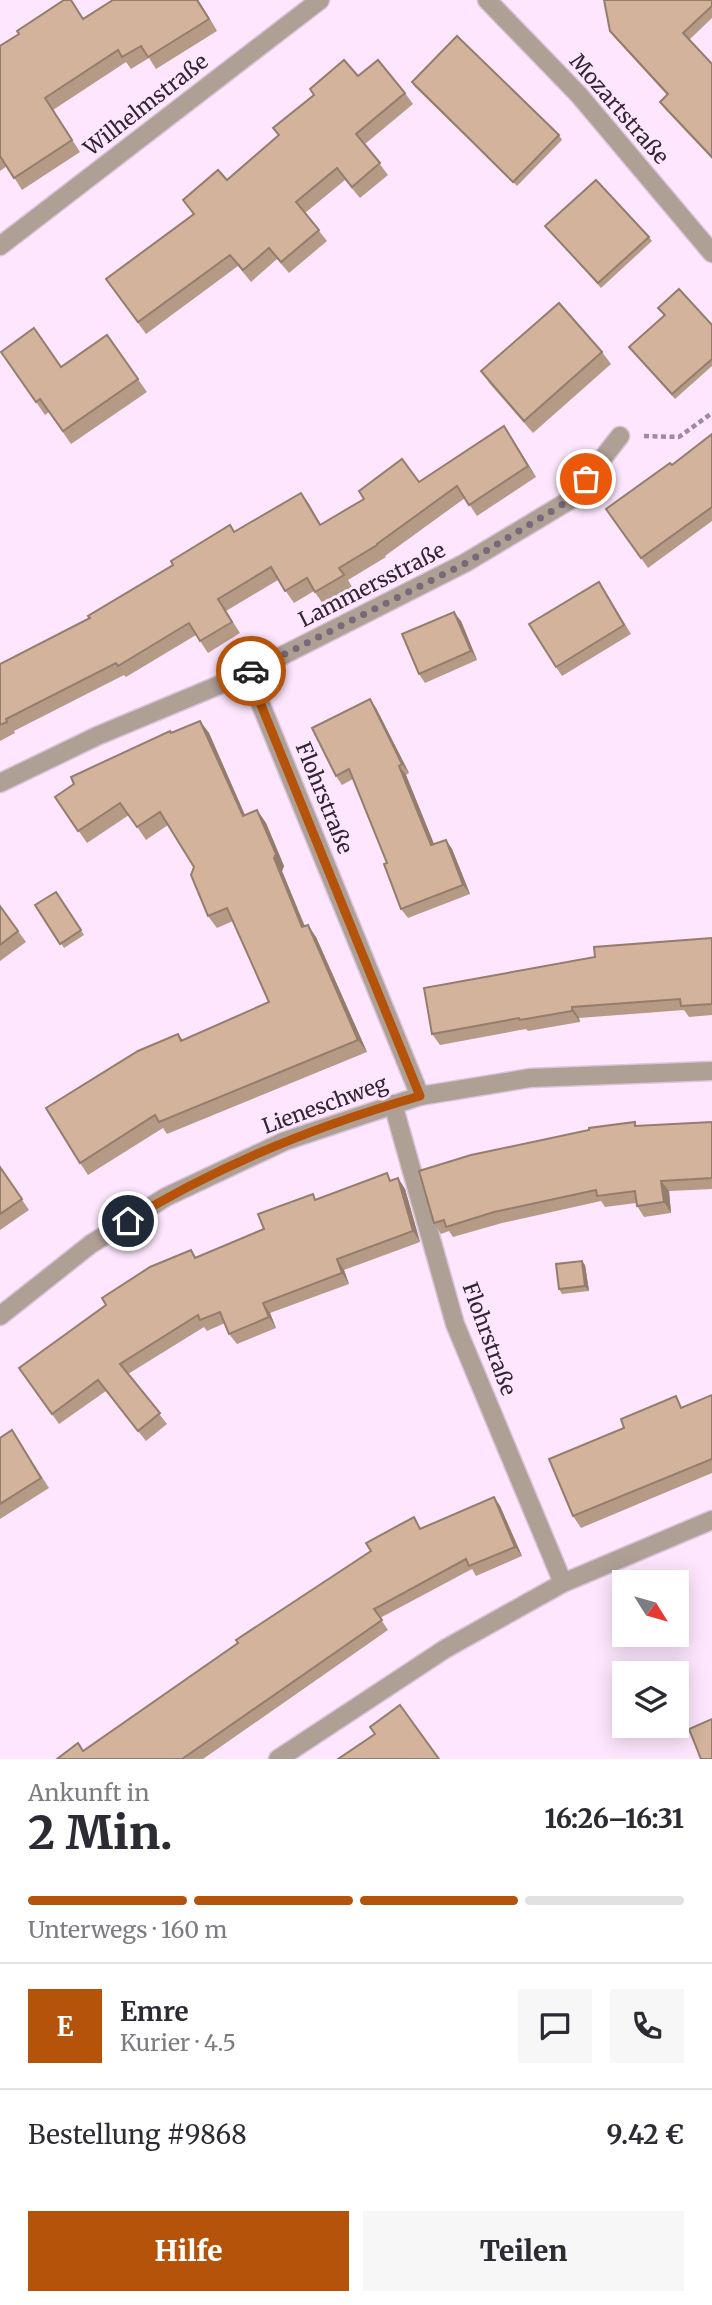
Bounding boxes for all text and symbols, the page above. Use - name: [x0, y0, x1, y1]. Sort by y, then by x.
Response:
- street label: Wilhelmstraße: [77, 48, 213, 162]
- street label: Mozartstraße: [564, 48, 675, 169]
- pin: [556, 449, 616, 509]
- icon: bag: [567, 460, 605, 498]
- street label: Lammersstraße: [294, 536, 450, 633]
- courier: [216, 636, 286, 706]
- icon: car: [232, 652, 270, 690]
- street label: Flohrstraße: [290, 738, 359, 858]
- street label: Lieneschweg: [259, 1069, 391, 1140]
- pin: [98, 1191, 158, 1251]
- icon: home: [109, 1202, 147, 1240]
- street label: Flohrstraße: [457, 1279, 522, 1399]
- north arrow: [612, 1570, 690, 1647]
- map controls: [612, 1570, 689, 1738]
- button: layers: [612, 1661, 689, 1738]
- text: Ankunft in: [28, 1778, 150, 1807]
- text: 16:26–16:31: [545, 1802, 684, 1835]
- text: 2 Min.: [28, 1804, 173, 1862]
- text: Unterwegs · 160 m: [28, 1915, 227, 1944]
- button: chat: [518, 1989, 592, 2063]
- button: phone: [610, 1989, 684, 2063]
- text: Emre: [120, 1995, 189, 2028]
- text: E: [57, 2010, 73, 2043]
- text: Kurier · 4.5: [120, 2028, 236, 2057]
- text: Bestellung #9868: [28, 2118, 247, 2151]
- text: 9.42 €: [606, 2118, 684, 2151]
- button: Hilfe: [28, 2211, 349, 2291]
- button: Teilen: [363, 2211, 684, 2291]

